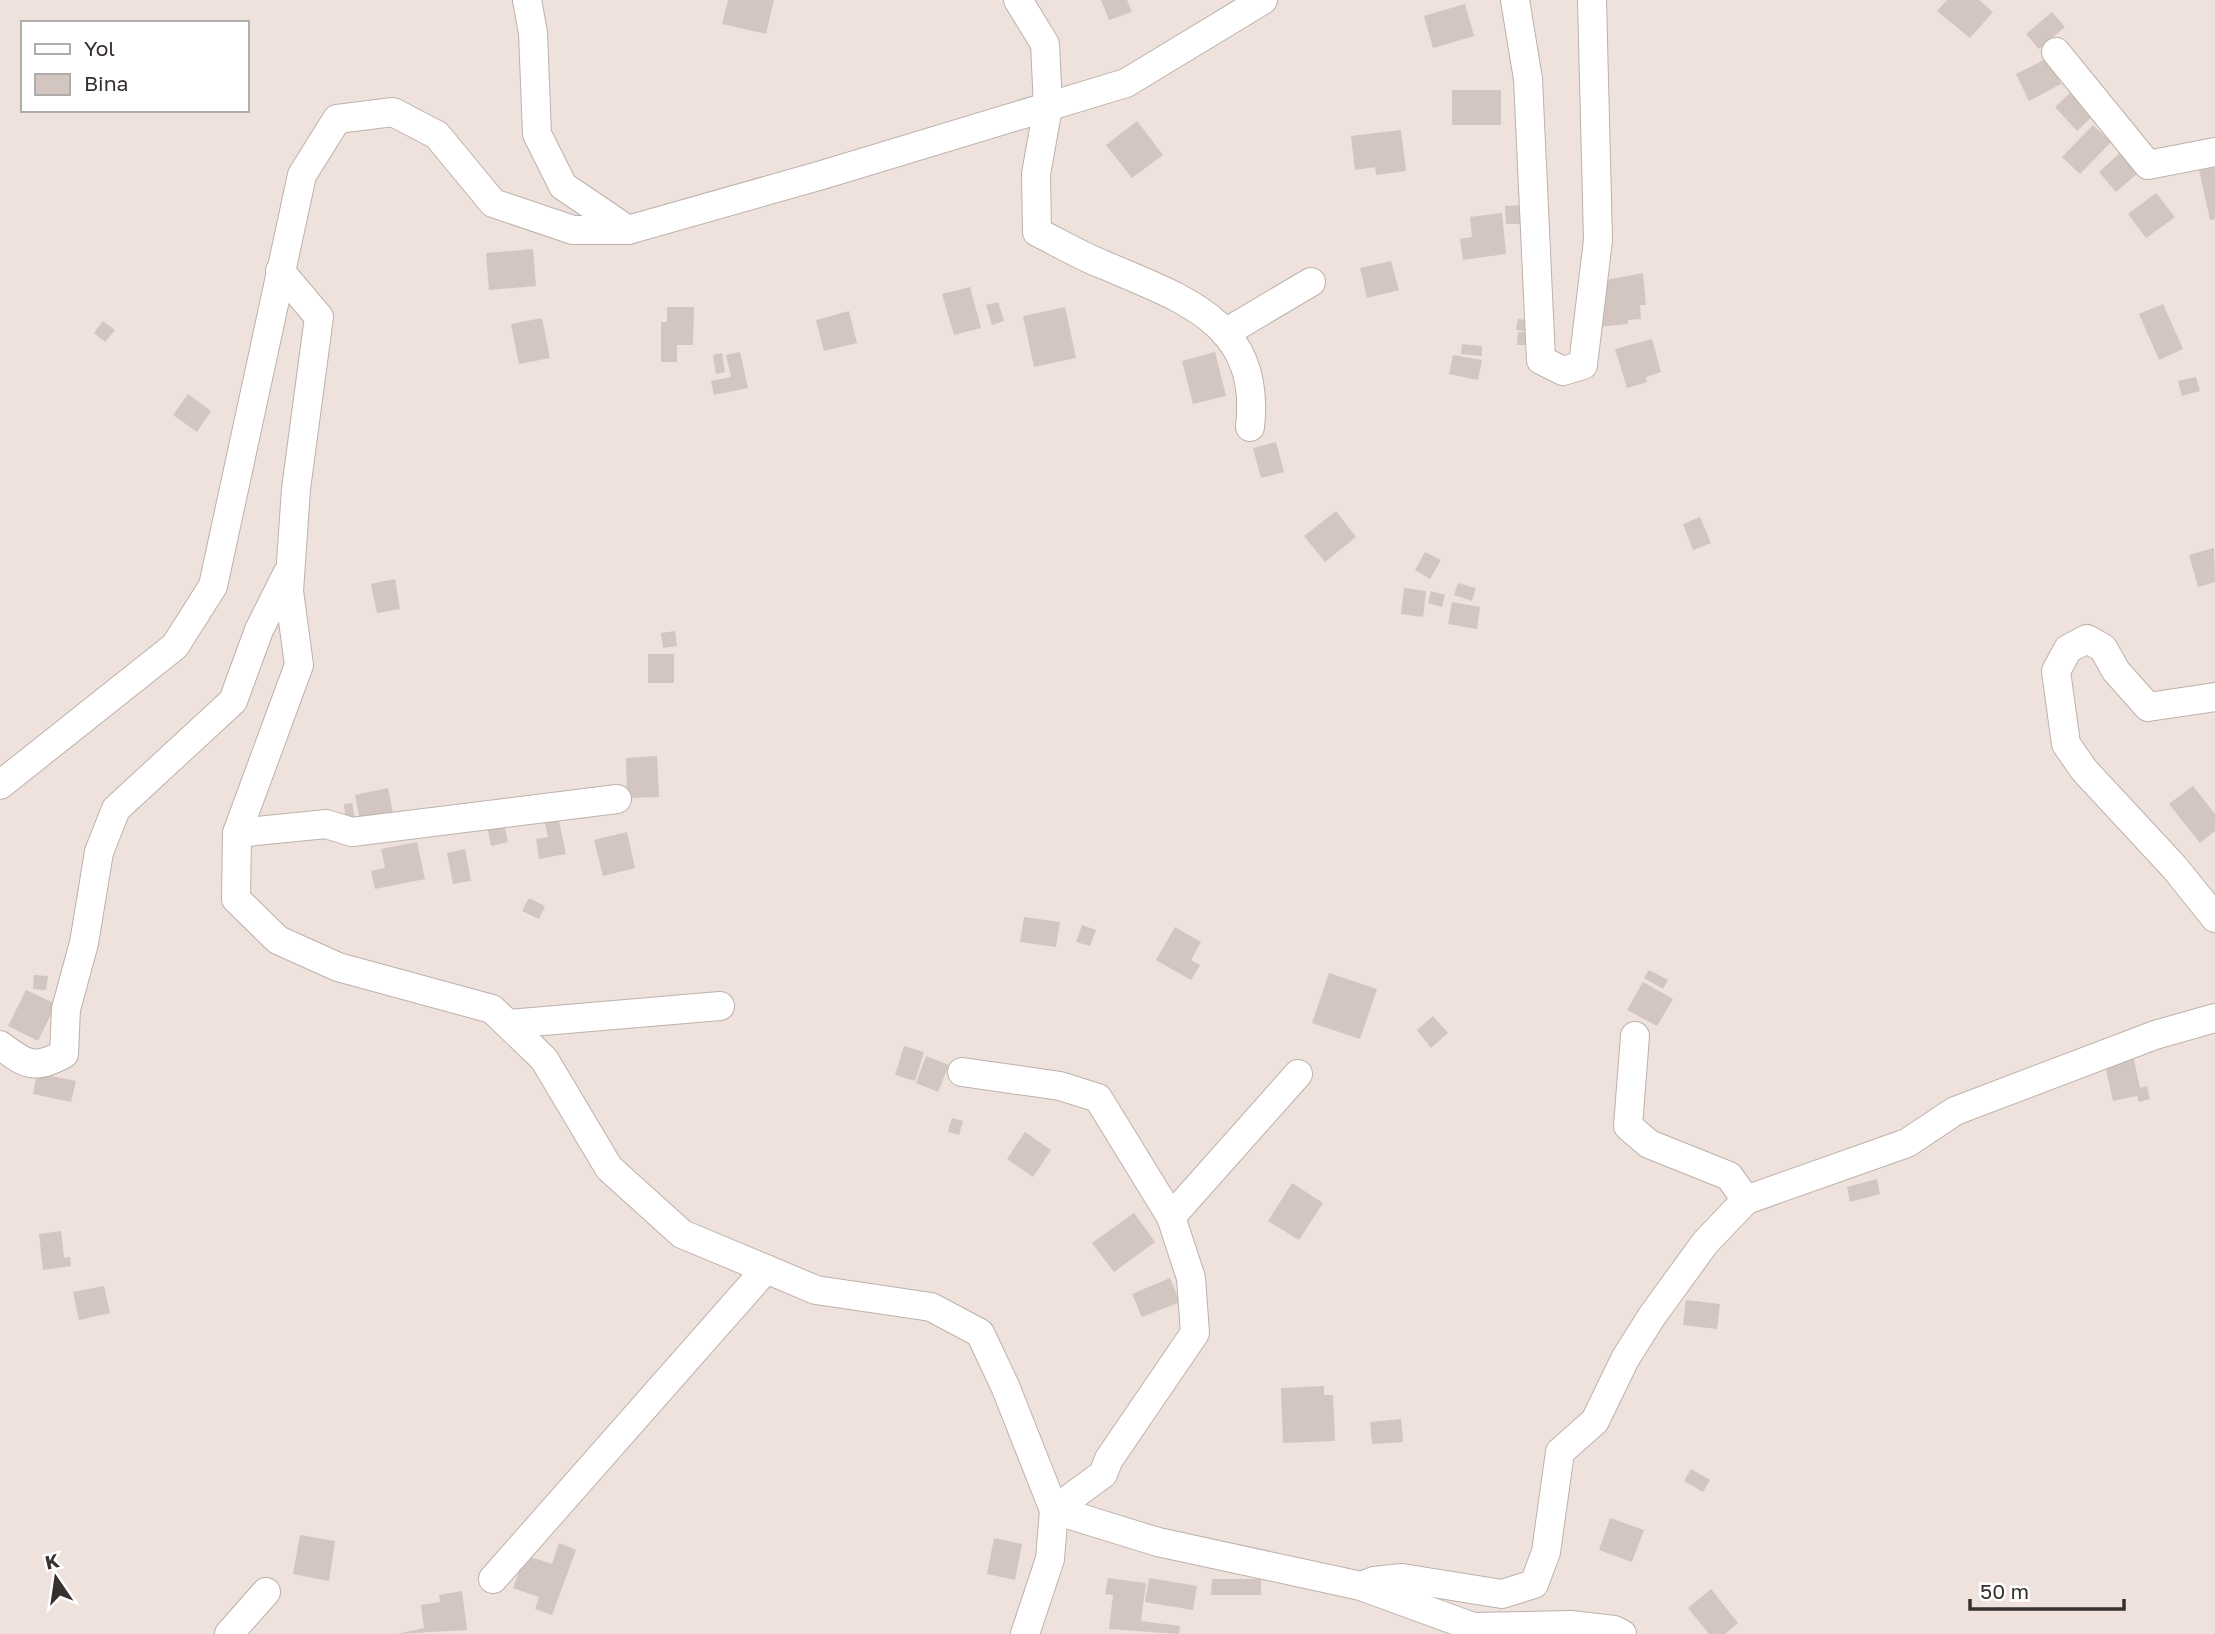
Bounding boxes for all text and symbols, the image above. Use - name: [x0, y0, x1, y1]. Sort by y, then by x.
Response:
- legend: [21, 21, 248, 112]
- text: Yol: [84, 35, 115, 61]
- text: Bina: [84, 70, 128, 96]
- north arrow: [21, 1543, 91, 1613]
- text: K: [43, 1548, 62, 1574]
- scale bar: [1970, 1568, 2124, 1612]
- text: 50 m: [1980, 1578, 2029, 1604]

